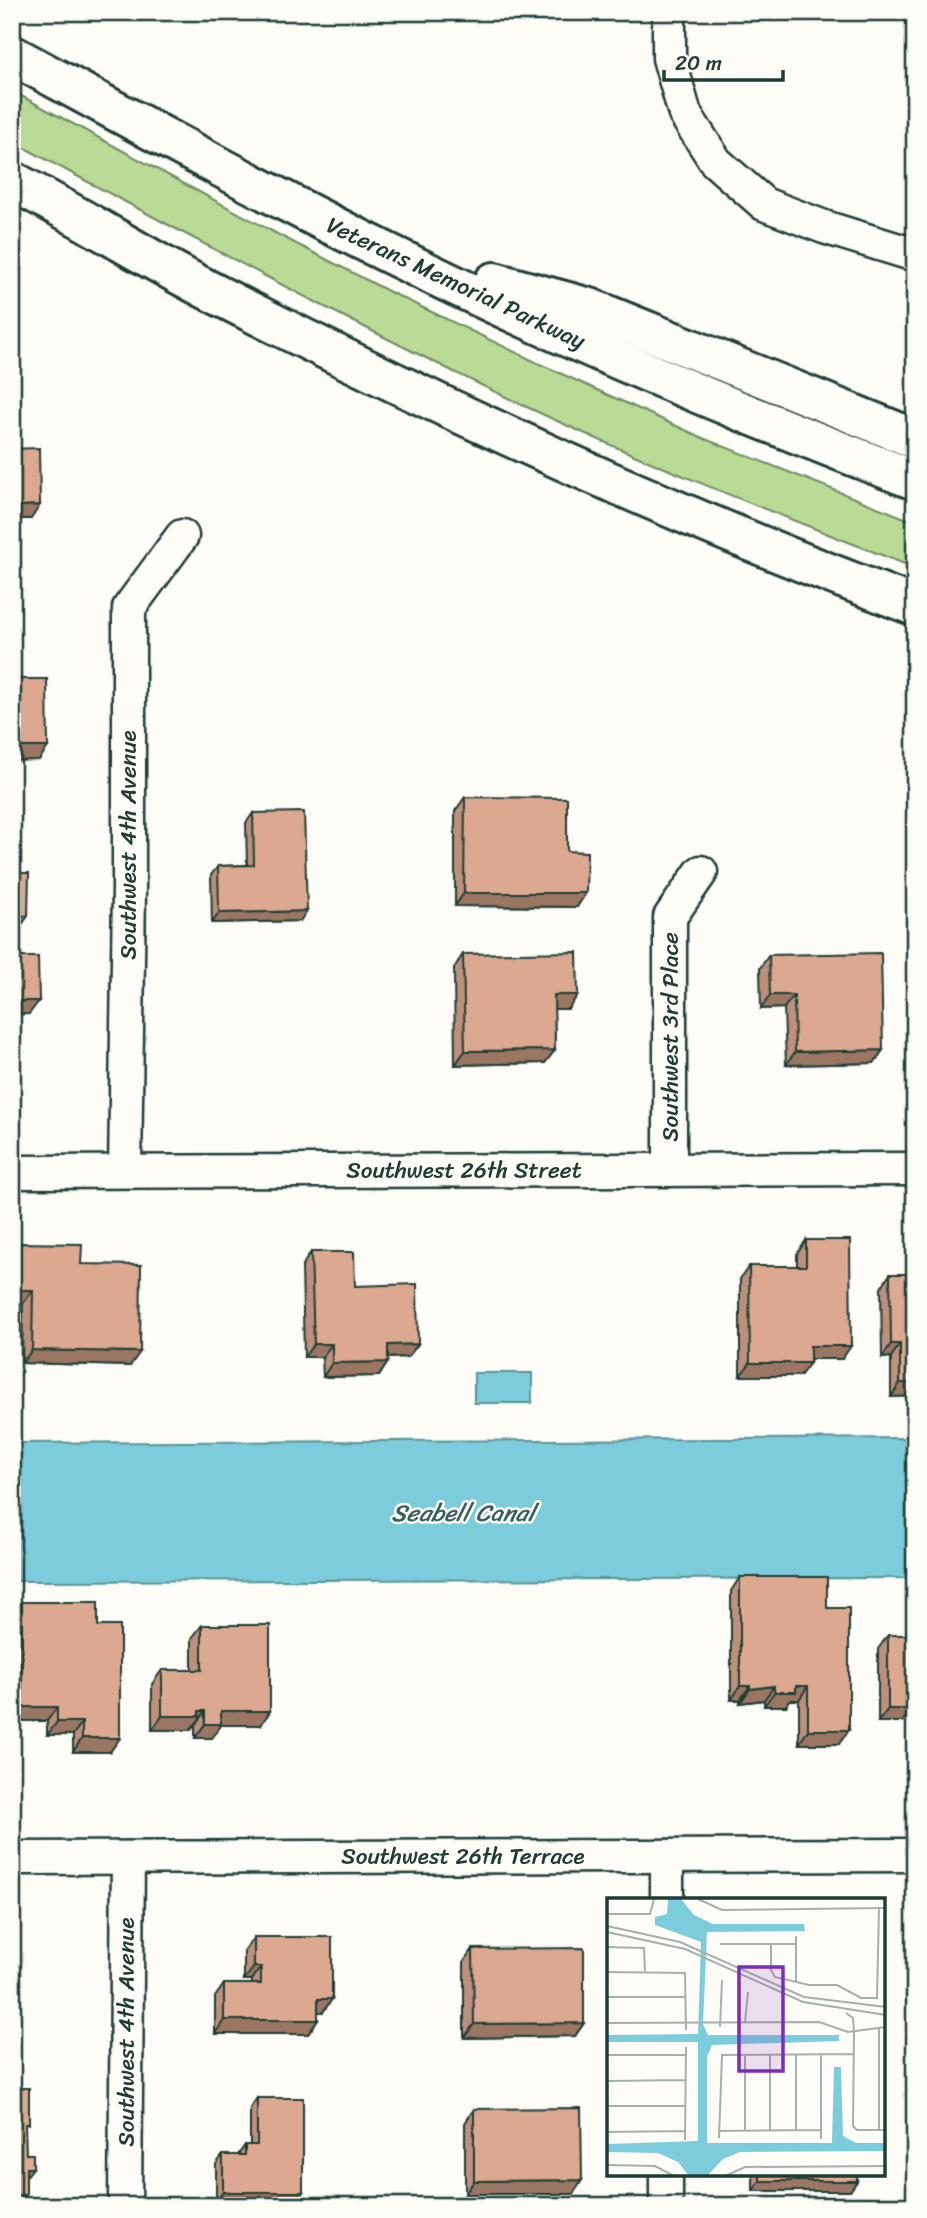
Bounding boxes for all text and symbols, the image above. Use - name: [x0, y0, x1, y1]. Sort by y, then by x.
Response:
- scale bar: [664, 38, 783, 82]
- text: 20 m: [675, 44, 722, 82]
- street label: Veterans Memorial Parkway: [320, 205, 592, 361]
- street label: Southwest 4th Avenue: [108, 730, 149, 960]
- street label: Southwest 3rd Place: [650, 932, 691, 1142]
- street label: Southwest 26th Street: [346, 1150, 582, 1191]
- water label: Seabell Canal: [392, 1492, 540, 1534]
- street label: Southwest 26th Terrace: [341, 1836, 585, 1877]
- inset map: [607, 1898, 885, 2176]
- street label: Southwest 4th Avenue: [106, 1917, 147, 2147]

